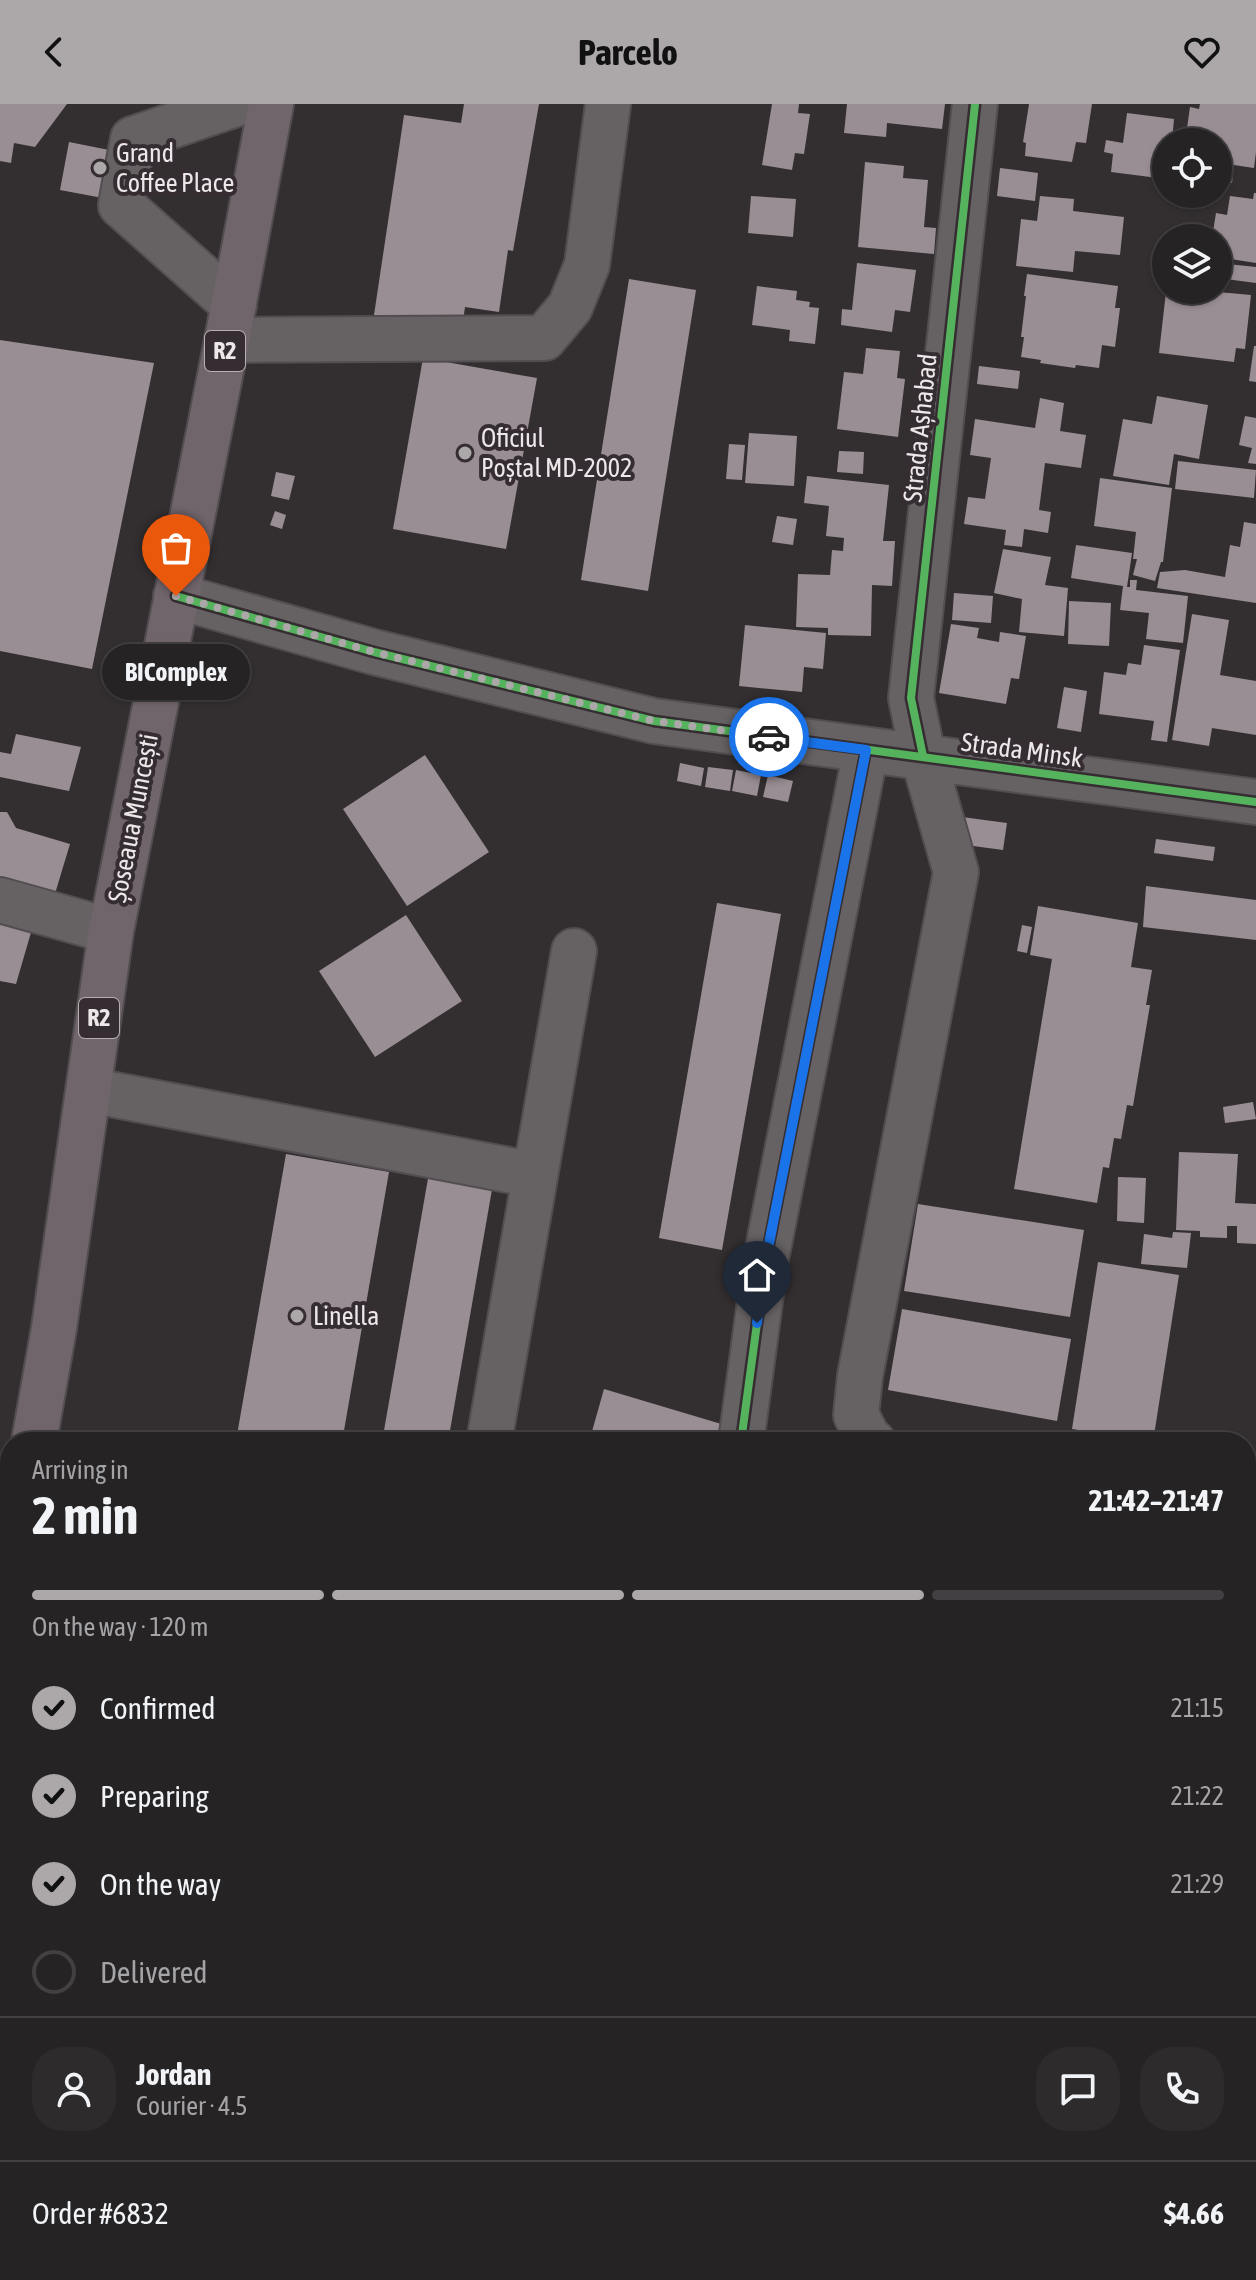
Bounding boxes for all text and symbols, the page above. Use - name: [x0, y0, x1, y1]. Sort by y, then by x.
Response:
- icon: back: [32, 30, 76, 74]
- icon: heart: [1180, 30, 1224, 74]
- text: Parcelo: [578, 31, 678, 73]
- map controls: [1152, 128, 1232, 304]
- button: locate: [1152, 128, 1232, 208]
- place label: Grand Coffee Place: [116, 138, 234, 198]
- marker: Grand Coffee Place: [91, 159, 109, 177]
- button: layers: [1152, 224, 1232, 304]
- road number: R2: [205, 331, 245, 371]
- street label: Strada Așhabad: [897, 352, 943, 504]
- place label: Oficiul Poștal MD-2002: [481, 423, 632, 483]
- marker: Oficiul Poștal MD-2002: [456, 444, 474, 462]
- pin: [142, 514, 210, 596]
- icon: bag: [154, 526, 198, 570]
- callout: BIComplex: [102, 644, 250, 700]
- text: BIComplex: [125, 657, 227, 687]
- courier: [729, 697, 809, 777]
- icon: car: [747, 715, 791, 759]
- street label: Strada Minsk: [959, 727, 1085, 773]
- street label: Șoseaua Muncești: [102, 731, 164, 905]
- road number: R2: [79, 998, 119, 1038]
- pin: [723, 1241, 791, 1323]
- icon: home: [735, 1253, 779, 1297]
- place label: Linella: [313, 1301, 379, 1331]
- marker: Linella: [288, 1307, 306, 1325]
- text: Arriving in: [32, 1455, 129, 1485]
- text: 21:42–21:47: [1089, 1483, 1224, 1517]
- text: 2 min: [32, 1485, 138, 1545]
- text: On the way · 120 m: [32, 1612, 209, 1642]
- icon: check: [32, 1686, 76, 1730]
- text: Confirmed: [100, 1691, 215, 1725]
- text: 21:15: [1170, 1693, 1224, 1723]
- icon: check: [32, 1774, 76, 1818]
- text: Preparing: [100, 1779, 209, 1813]
- text: 21:22: [1170, 1781, 1224, 1811]
- icon: check: [32, 1862, 76, 1906]
- text: On the way: [100, 1867, 221, 1901]
- text: 21:29: [1170, 1869, 1224, 1899]
- text: Delivered: [100, 1955, 208, 1989]
- button: person: [32, 2047, 116, 2131]
- button: chat: [1036, 2047, 1120, 2131]
- button: phone: [1140, 2047, 1224, 2131]
- text: Jordan: [136, 2057, 211, 2091]
- text: Courier · 4.5: [136, 2091, 247, 2121]
- text: Order #6832: [32, 2196, 169, 2230]
- text: $4.66: [1164, 2196, 1224, 2230]

